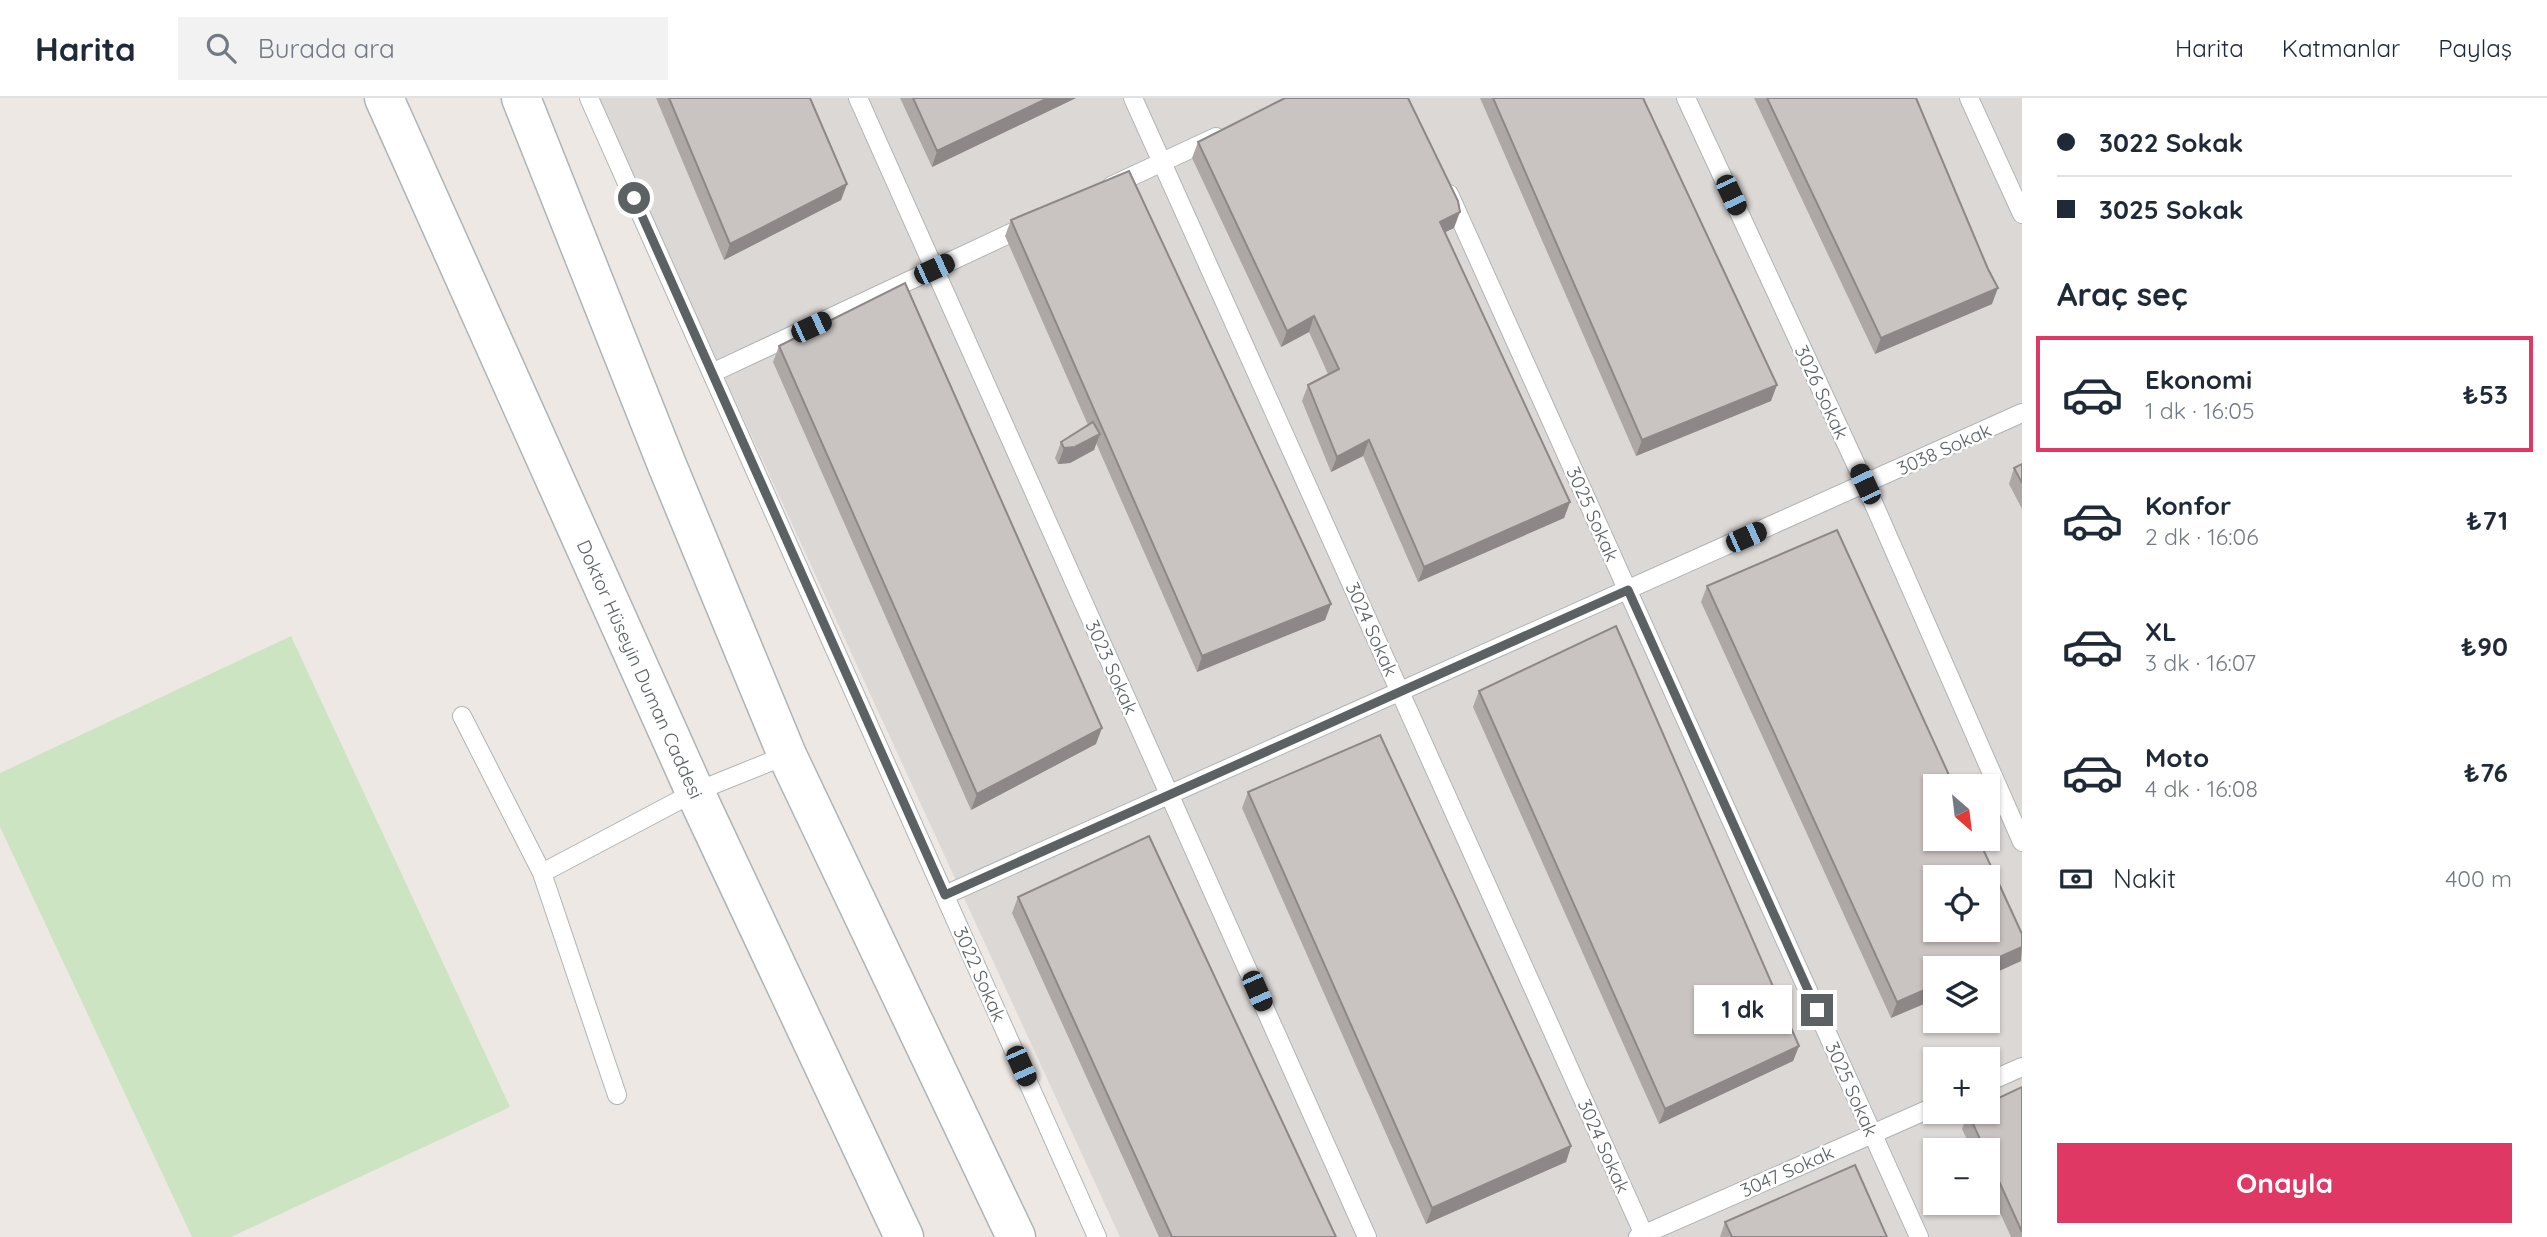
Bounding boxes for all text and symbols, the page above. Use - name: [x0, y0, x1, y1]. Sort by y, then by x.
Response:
- search box: [178, 17, 668, 80]
- text: Harita: [35, 28, 136, 69]
- icon: search: [202, 29, 240, 67]
- text: Burada ara: [258, 32, 395, 65]
- text: Harita: [2175, 33, 2244, 63]
- text: Katmanlar: [2282, 33, 2400, 63]
- text: Paylaş: [2438, 33, 2512, 63]
- text: 3022 Sokak: [2099, 126, 2243, 159]
- car: [1713, 172, 1750, 218]
- route start: [618, 182, 650, 214]
- text: 3025 Sokak: [2099, 193, 2244, 226]
- car: [911, 251, 958, 287]
- text: Araç seç: [2057, 274, 2188, 314]
- car: [788, 309, 835, 345]
- street label: 3026 Sokak: [1790, 341, 1854, 443]
- icon: car: [2061, 363, 2124, 426]
- text: Ekonomi: [2145, 363, 2252, 396]
- text: ₺53: [2463, 378, 2508, 411]
- text: 1 dk · 16:05: [2145, 396, 2254, 425]
- street label: 3038 Sokak: [1893, 418, 1995, 480]
- car: [1847, 461, 1884, 507]
- street label: 3025 Sokak: [1561, 463, 1625, 565]
- icon: car: [2061, 489, 2124, 552]
- text: Konfor: [2145, 489, 2231, 522]
- text: ₺71: [2466, 504, 2508, 537]
- car: [1723, 519, 1770, 555]
- text: 2 dk · 16:06: [2145, 522, 2259, 551]
- street label: Doktor Hüseyin Duman Caddesi: [572, 536, 708, 803]
- street label: 3024 Sokak: [1341, 578, 1403, 680]
- icon: car: [2061, 615, 2124, 678]
- text: XL: [2145, 615, 2177, 648]
- street label: 3023 Sokak: [1081, 616, 1143, 718]
- text: ₺90: [2461, 630, 2508, 663]
- text: 3 dk · 16:07: [2145, 648, 2256, 677]
- icon: car: [2061, 741, 2124, 804]
- text: Moto: [2145, 741, 2209, 774]
- text: ₺76: [2464, 756, 2508, 789]
- north arrow: [1923, 774, 2000, 850]
- map controls: [1923, 774, 2000, 1215]
- text: 4 dk · 16:08: [2145, 774, 2258, 803]
- icon: cash: [2057, 860, 2095, 898]
- text: Nakit: [2113, 862, 2176, 895]
- text: 400 m: [2445, 864, 2512, 893]
- button: locate: [1923, 865, 2000, 942]
- street label: 3022 Sokak: [948, 923, 1012, 1025]
- button: layers: [1923, 956, 2000, 1033]
- car: [1239, 968, 1276, 1014]
- callout: 1 dk: [1694, 986, 1792, 1034]
- route end: [1801, 994, 1833, 1026]
- text: 1 dk: [1722, 995, 1764, 1024]
- street label: 3025 Sokak: [1820, 1038, 1884, 1140]
- car: [1003, 1043, 1040, 1089]
- button: +: [1923, 1047, 2000, 1124]
- street label: 3024 Sokak: [1573, 1095, 1635, 1197]
- button: −: [1923, 1138, 2000, 1215]
- street label: 3047 Sokak: [1737, 1140, 1837, 1202]
- button: Onayla: [2057, 1143, 2512, 1223]

